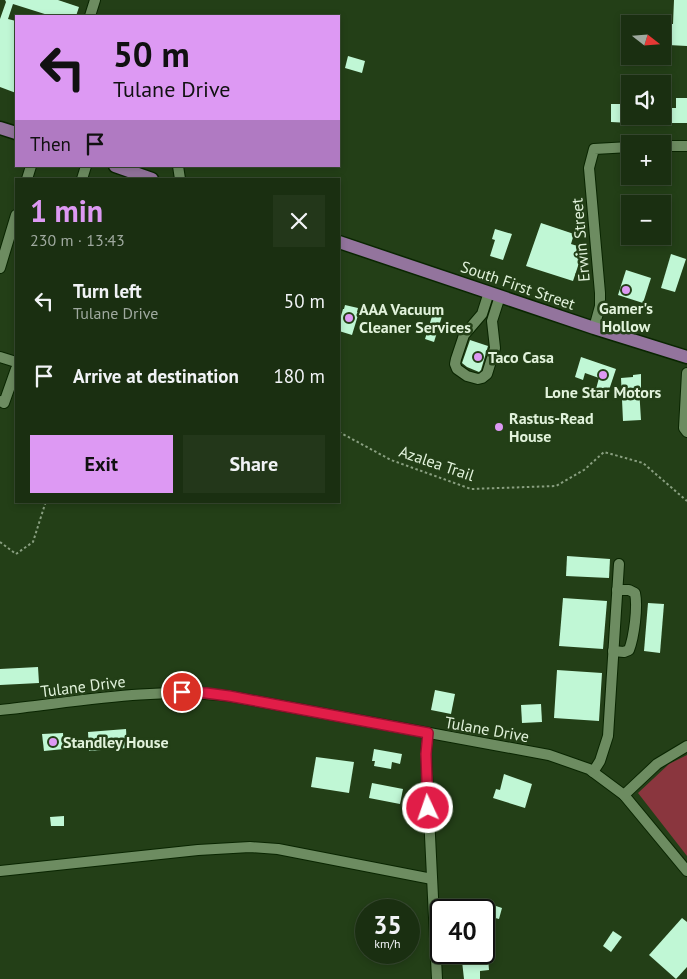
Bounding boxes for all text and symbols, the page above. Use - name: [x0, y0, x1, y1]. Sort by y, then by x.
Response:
- north arrow: [621, 15, 671, 65]
- map controls: [621, 15, 671, 245]
- text: 50 m: [113, 31, 190, 77]
- icon: left: [30, 35, 95, 100]
- text: Tulane Drive: [113, 75, 230, 103]
- button: sound: [621, 75, 671, 125]
- icon: arrive: [81, 130, 109, 158]
- text: Then: [30, 132, 71, 156]
- button: +: [621, 135, 671, 185]
- text: 1 min: [30, 191, 103, 230]
- button: close: [273, 195, 325, 247]
- button: −: [621, 195, 671, 245]
- street label: Erwin Street: [566, 197, 594, 283]
- text: 230 m · 13:43: [30, 230, 125, 250]
- street label: South First Street: [458, 256, 578, 314]
- text: Turn left: [73, 279, 142, 303]
- marker: Gamer's Hollow: [620, 284, 632, 296]
- icon: left: [30, 287, 58, 315]
- text: 50 m: [284, 289, 325, 313]
- place label: Gamer's Hollow: [599, 298, 653, 336]
- place label: AAA Vacuum Cleaner Services: [359, 299, 471, 337]
- text: Tulane Drive: [73, 303, 158, 323]
- marker: AAA Vacuum Cleaner Services: [343, 312, 355, 324]
- place label: Taco Casa: [488, 347, 554, 367]
- marker: Taco Casa: [472, 351, 484, 363]
- icon: arrive: [30, 362, 58, 390]
- text: Arrive at destination: [73, 364, 239, 388]
- text: 180 m: [273, 364, 325, 388]
- marker: Lone Star Motors: [597, 369, 609, 381]
- place label: Lone Star Motors: [545, 382, 662, 402]
- place label: Rastus-Read House: [509, 408, 594, 446]
- marker: Rastus-Read House: [493, 421, 505, 433]
- button: Exit: [30, 435, 173, 493]
- button: Share: [183, 435, 325, 493]
- street label: Azalea Trail: [397, 441, 478, 485]
- street label: Tulane Drive: [39, 671, 127, 701]
- pin: [161, 671, 203, 713]
- icon: arrive: [168, 678, 196, 706]
- street label: Tulane Drive: [443, 712, 531, 746]
- place label: Standley House: [63, 732, 169, 752]
- marker: Standley House: [47, 736, 59, 748]
- position arrow: [401, 781, 453, 833]
- speed limit sign: 40: [430, 899, 495, 964]
- text: 35: [373, 909, 402, 941]
- text: km/h: [374, 936, 401, 951]

